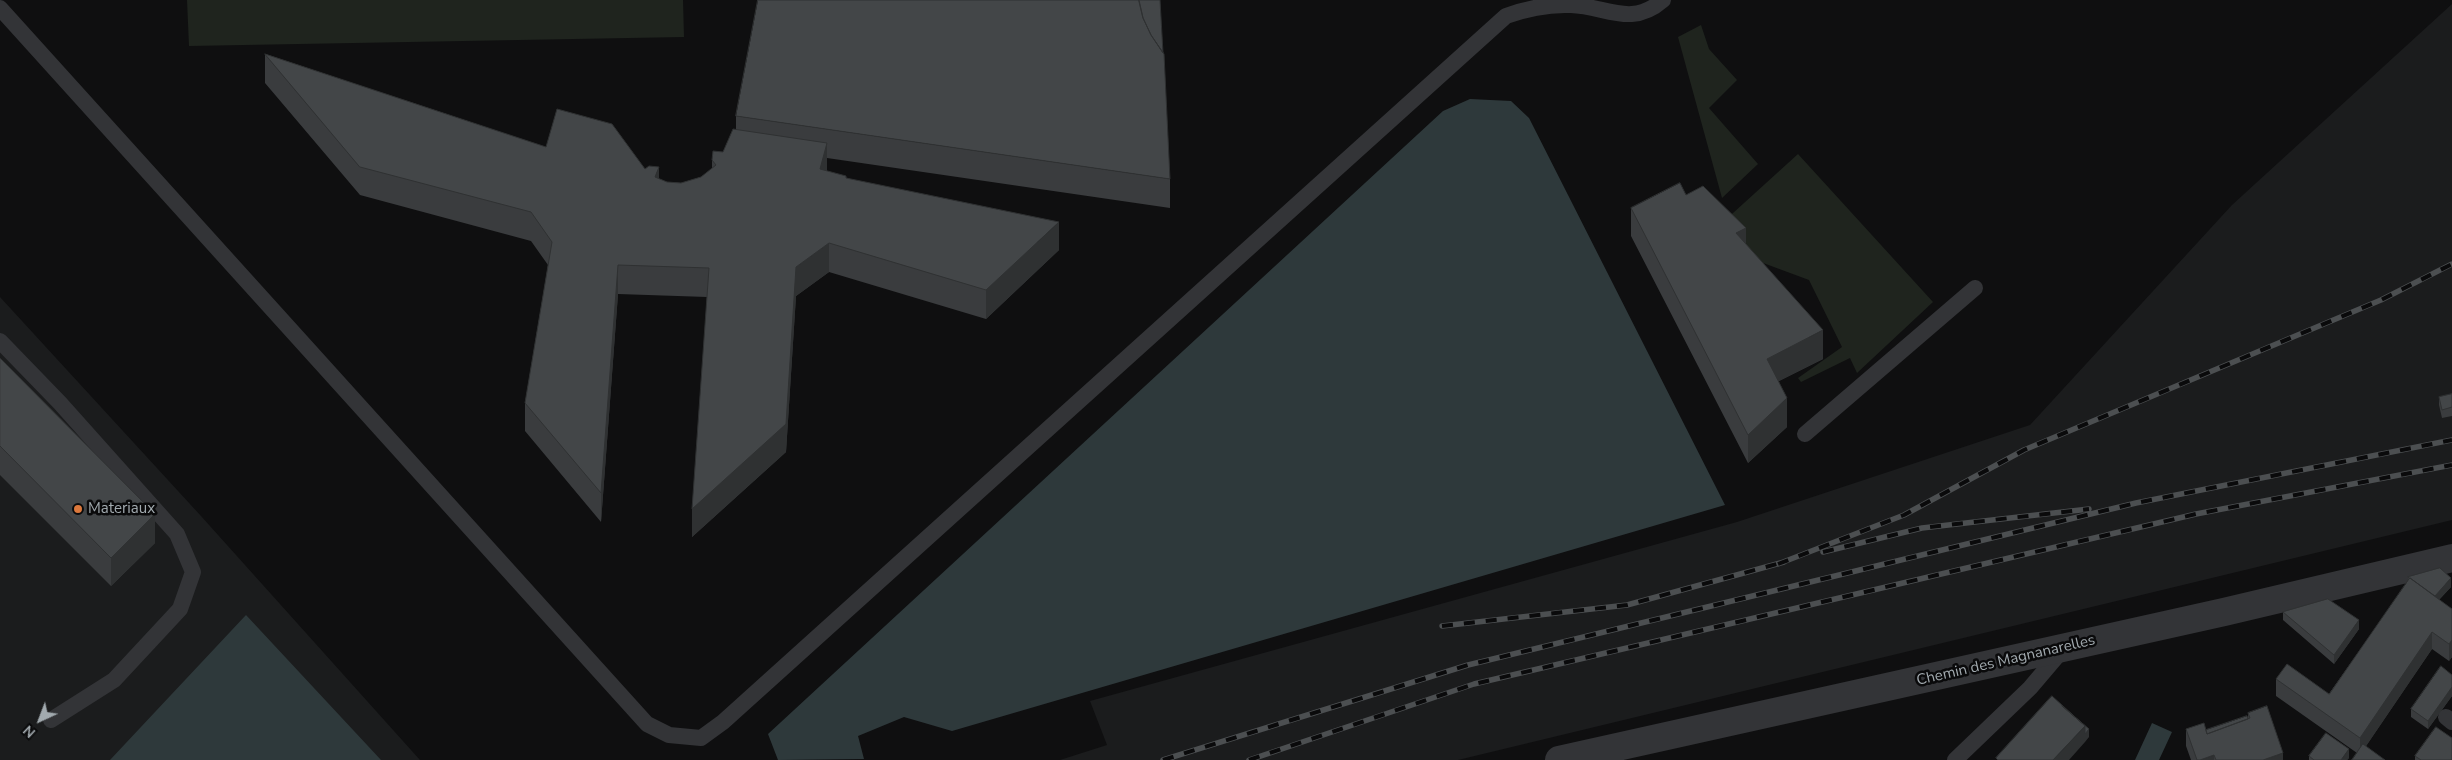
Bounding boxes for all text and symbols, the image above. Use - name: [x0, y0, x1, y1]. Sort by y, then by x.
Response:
- place label: Materiaux: [88, 500, 155, 518]
- marker: Materiaux: [72, 503, 84, 515]
- street label: Chemin des Magnanarelles: [1915, 632, 2097, 690]
- north arrow: [15, 695, 65, 745]
- text: N: [19, 721, 40, 742]

